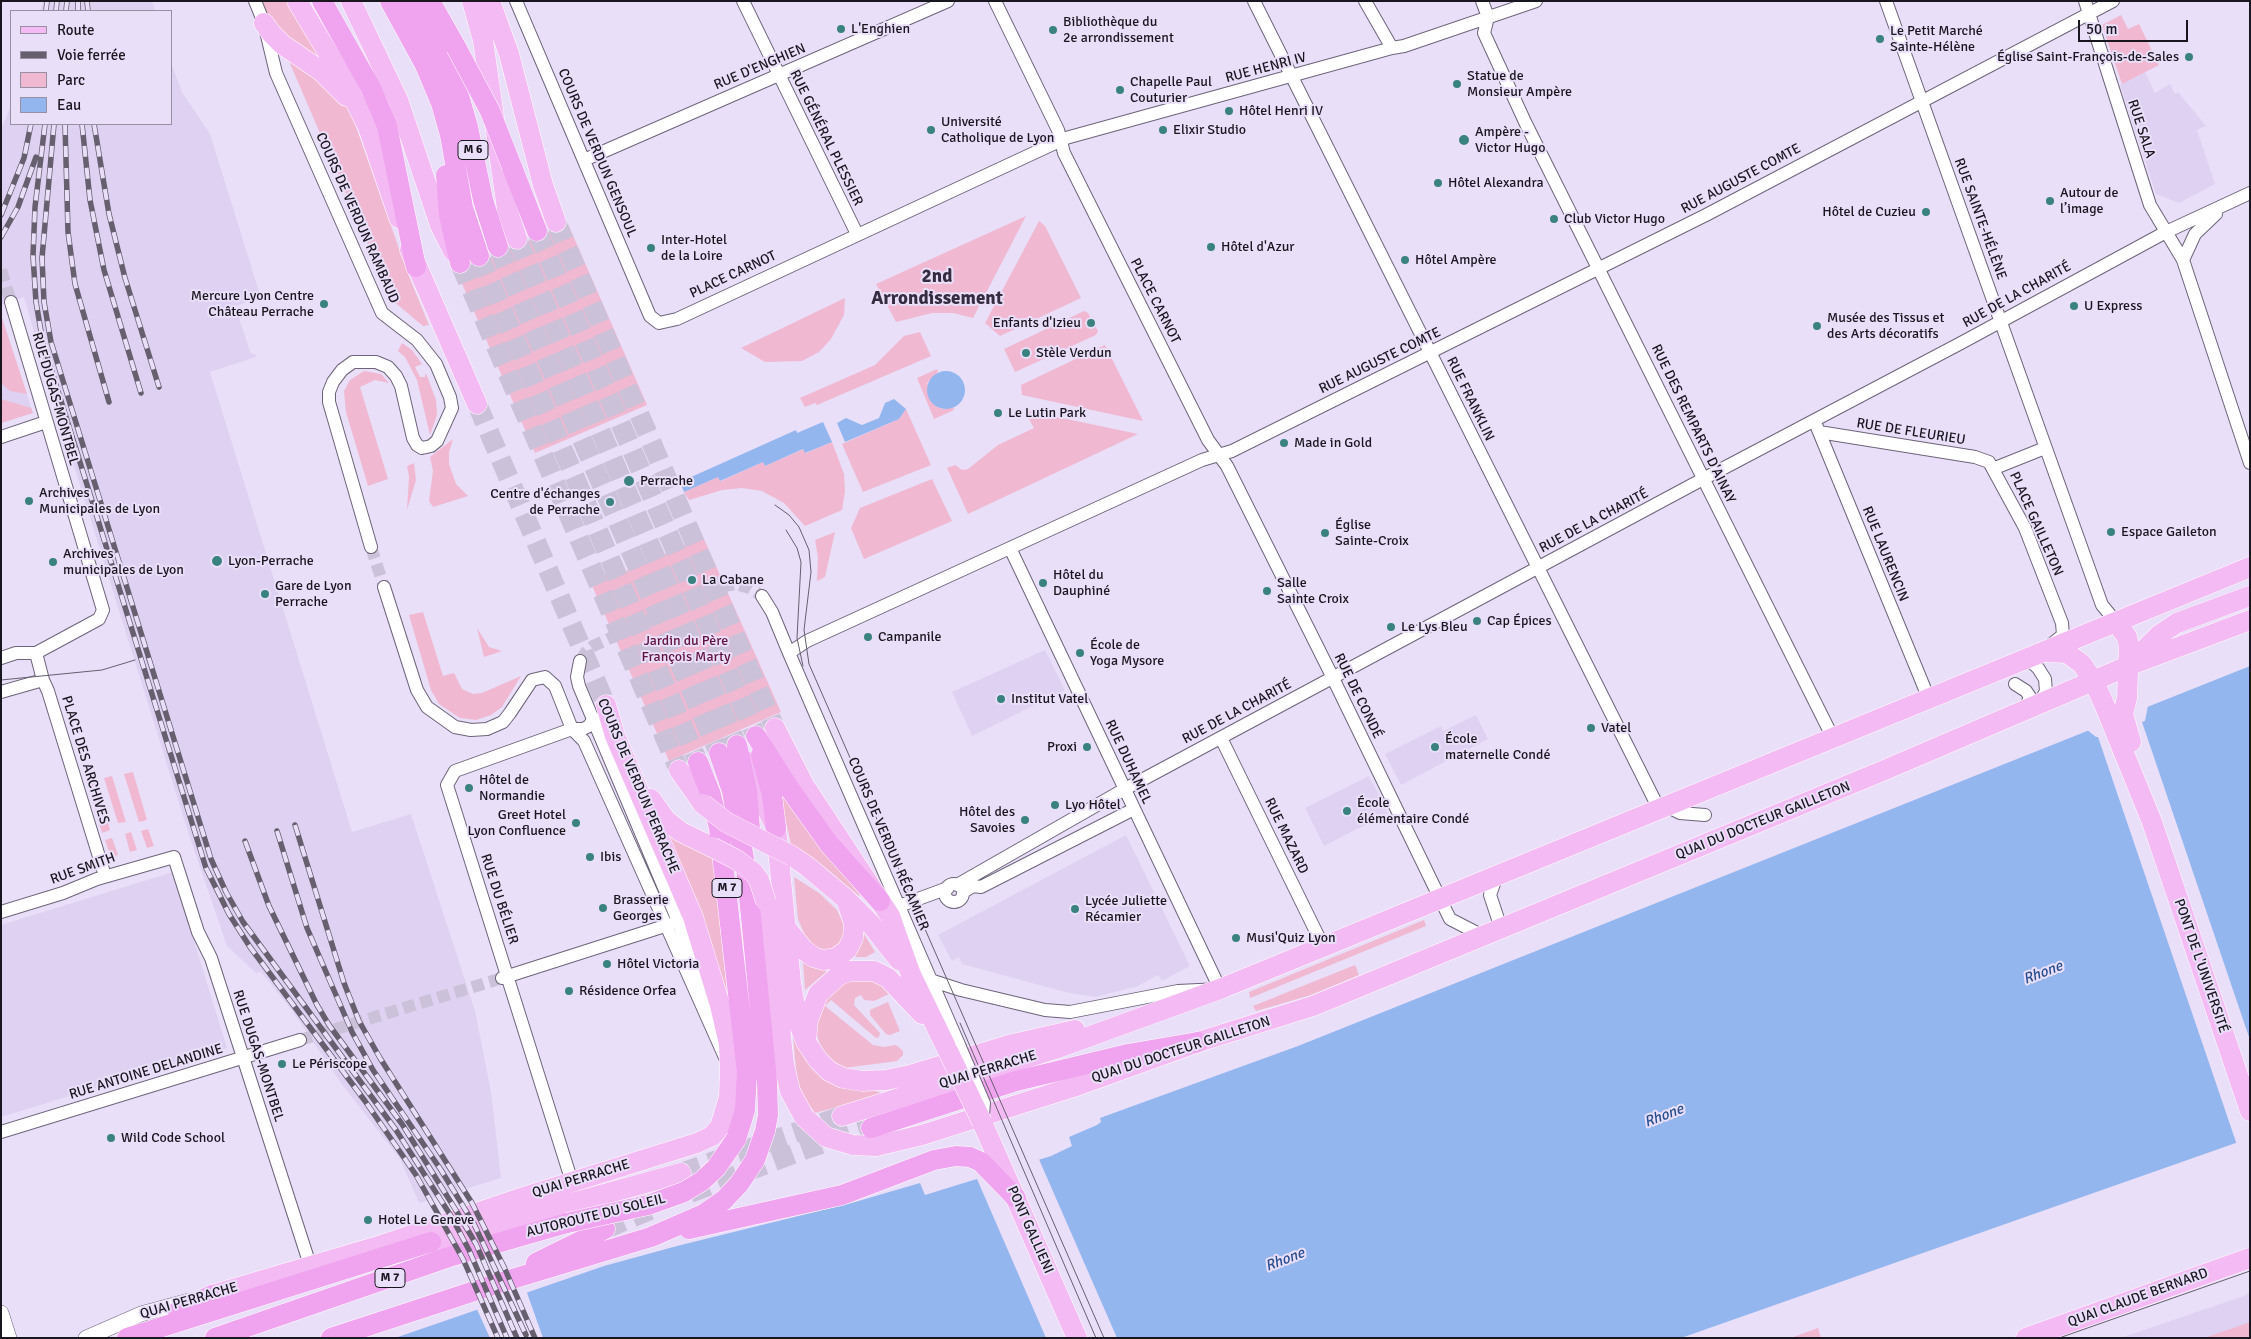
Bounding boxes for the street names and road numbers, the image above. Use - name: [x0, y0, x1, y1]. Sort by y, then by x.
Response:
- street label: RUE D'ENGHIEN: [712, 40, 808, 94]
- street label: RUE HENRI IV: [1224, 49, 1308, 87]
- street label: COURS DE VERDUN GENSOUL: [554, 66, 640, 240]
- street label: RUE GÉNÉRAL PLESSIER: [786, 67, 866, 209]
- street label: RUE SALA: [2124, 98, 2158, 160]
- street label: COURS DE VERDUN RAMBAUD: [312, 130, 402, 306]
- road number: M 6: [458, 140, 488, 160]
- street label: RUE AUGUSTE COMTE: [1678, 140, 1804, 218]
- street label: RUE SAINTE-HÉLÈNE: [1950, 156, 2010, 282]
- street label: PLACE CARNOT: [687, 248, 779, 302]
- street label: PLACE CARNOT: [1126, 255, 1184, 347]
- street label: RUE DE LA CHARITÉ: [1960, 258, 2074, 332]
- street label: RUE AUGUSTE COMTE: [1316, 324, 1444, 398]
- street label: RUE DUGAS-MONTBEL: [28, 331, 82, 467]
- street label: RUE DES REMPARTS D'AINAY: [1647, 342, 1739, 506]
- street label: RUE FRANKLIN: [1442, 354, 1498, 444]
- street label: RUE DE FLEURIEU: [1855, 415, 1967, 449]
- street label: PLACE GAILLETON: [2006, 469, 2066, 579]
- street label: RUE DE LA CHARITÉ: [1537, 485, 1651, 557]
- street label: RUE LAURENCIN: [1858, 504, 1912, 604]
- street label: RUE DE CONDÉ: [1330, 651, 1386, 741]
- street label: RUE DE LA CHARITÉ: [1180, 676, 1294, 748]
- street label: PLACE DES ARCHIVES: [57, 694, 113, 826]
- street label: COURS DE VERDUN PERRACHE: [593, 696, 683, 876]
- street label: RUE DUHAMEL: [1101, 717, 1155, 807]
- street label: COURS DE VERDUN RÉCAMIER: [844, 755, 932, 933]
- street label: QUAI DU DOCTEUR GAILLETON: [1673, 778, 1853, 864]
- street label: RUE MAZARD: [1260, 795, 1312, 877]
- street label: RUE SMITH: [48, 849, 118, 889]
- street label: RUE DU BÉLIER: [476, 852, 522, 946]
- road number: M 7: [712, 878, 742, 898]
- street label: PONT DE L'UNIVERSITÉ: [2170, 897, 2232, 1035]
- street label: RUE DUGAS-MONTBEL: [229, 988, 287, 1124]
- street label: QUAI DU DOCTEUR GAILLETON: [1089, 1013, 1273, 1087]
- street label: RUE ANTOINE DELANDINE: [67, 1041, 225, 1103]
- street label: QUAI PERRACHE: [937, 1047, 1039, 1093]
- street label: QUAI PERRACHE: [530, 1156, 632, 1202]
- street label: PONT GALLIENI: [1003, 1184, 1057, 1276]
- street label: AUTOROUTE DU SOLEIL: [525, 1191, 667, 1241]
- street label: QUAI CLAUDE BERNARD: [2066, 1265, 2210, 1331]
- road number: M 7: [375, 1268, 405, 1288]
- street label: QUAI PERRACHE: [138, 1279, 240, 1323]

